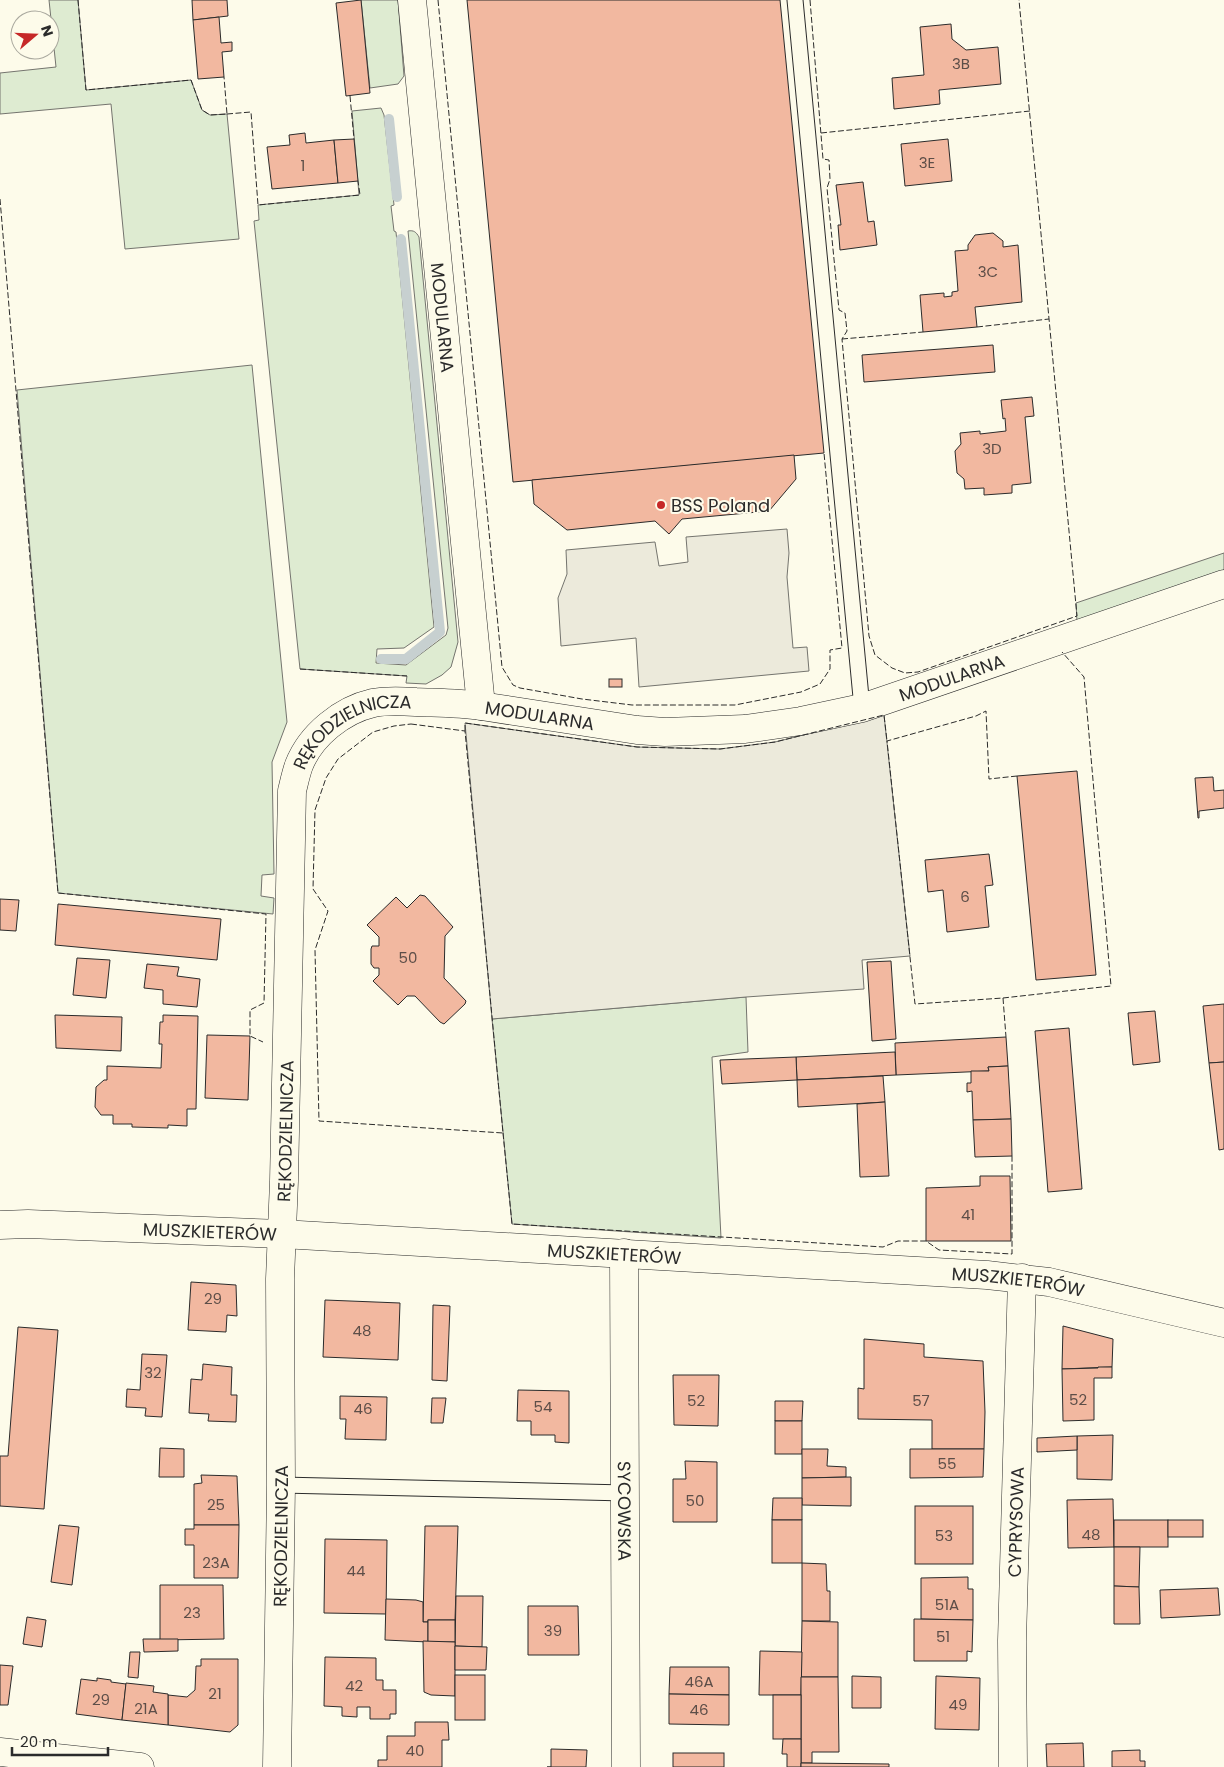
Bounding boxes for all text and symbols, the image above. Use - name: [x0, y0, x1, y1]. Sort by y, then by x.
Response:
- north arrow: [10, 10, 60, 60]
- text: N: [36, 23, 58, 39]
- house number: 3B: [952, 53, 970, 74]
- house number: 3E: [919, 152, 935, 173]
- house number: 1: [301, 155, 305, 176]
- street label: MODULARNA: [425, 261, 461, 374]
- house number: 3C: [978, 261, 998, 282]
- house number: 3D: [982, 438, 1002, 459]
- place label: BSS Poland: [671, 493, 770, 518]
- marker: BSS Poland: [655, 499, 667, 511]
- street label: MODULARNA: [895, 648, 1008, 707]
- street label: RĘKODZIELNICZA: [286, 688, 412, 773]
- street label: MODULARNA: [484, 694, 596, 736]
- house number: 6: [960, 886, 970, 907]
- house number: 50: [399, 947, 417, 968]
- street label: RĘKODZIELNICZA: [271, 1060, 299, 1203]
- house number: 41: [961, 1204, 975, 1225]
- street label: MUSZKIETERÓW: [142, 1216, 278, 1246]
- street label: MUSZKIETERÓW: [547, 1237, 682, 1270]
- street label: MUSZKIETERÓW: [951, 1260, 1088, 1303]
- house number: 29: [204, 1288, 222, 1309]
- house number: 48: [353, 1320, 371, 1341]
- house number: 32: [144, 1362, 162, 1383]
- house number: 52: [1069, 1389, 1087, 1410]
- house number: 52: [687, 1390, 705, 1411]
- house number: 57: [912, 1390, 930, 1411]
- house number: 54: [534, 1396, 552, 1417]
- house number: 46: [354, 1398, 372, 1419]
- house number: 55: [938, 1453, 956, 1474]
- street label: SYCOWSKA: [612, 1461, 638, 1561]
- street label: RĘKODZIELNICZA: [267, 1465, 294, 1607]
- street label: CYPRYSOWA: [1001, 1466, 1029, 1578]
- house number: 50: [686, 1490, 704, 1511]
- house number: 25: [207, 1494, 225, 1515]
- house number: 48: [1082, 1524, 1100, 1545]
- house number: 53: [935, 1525, 953, 1546]
- house number: 23A: [202, 1552, 230, 1573]
- house number: 44: [347, 1560, 365, 1581]
- house number: 51A: [935, 1594, 959, 1615]
- house number: 23: [183, 1602, 201, 1623]
- house number: 39: [544, 1620, 562, 1641]
- house number: 51: [936, 1626, 950, 1647]
- house number: 46A: [684, 1671, 714, 1692]
- house number: 42: [345, 1675, 363, 1696]
- house number: 21: [208, 1683, 222, 1704]
- house number: 29: [92, 1689, 110, 1710]
- house number: 49: [949, 1694, 967, 1715]
- house number: 21A: [134, 1698, 158, 1719]
- house number: 46: [690, 1699, 708, 1720]
- scale bar: [12, 1724, 109, 1756]
- text: 20 m: [20, 1731, 58, 1752]
- house number: 40: [406, 1740, 424, 1761]

